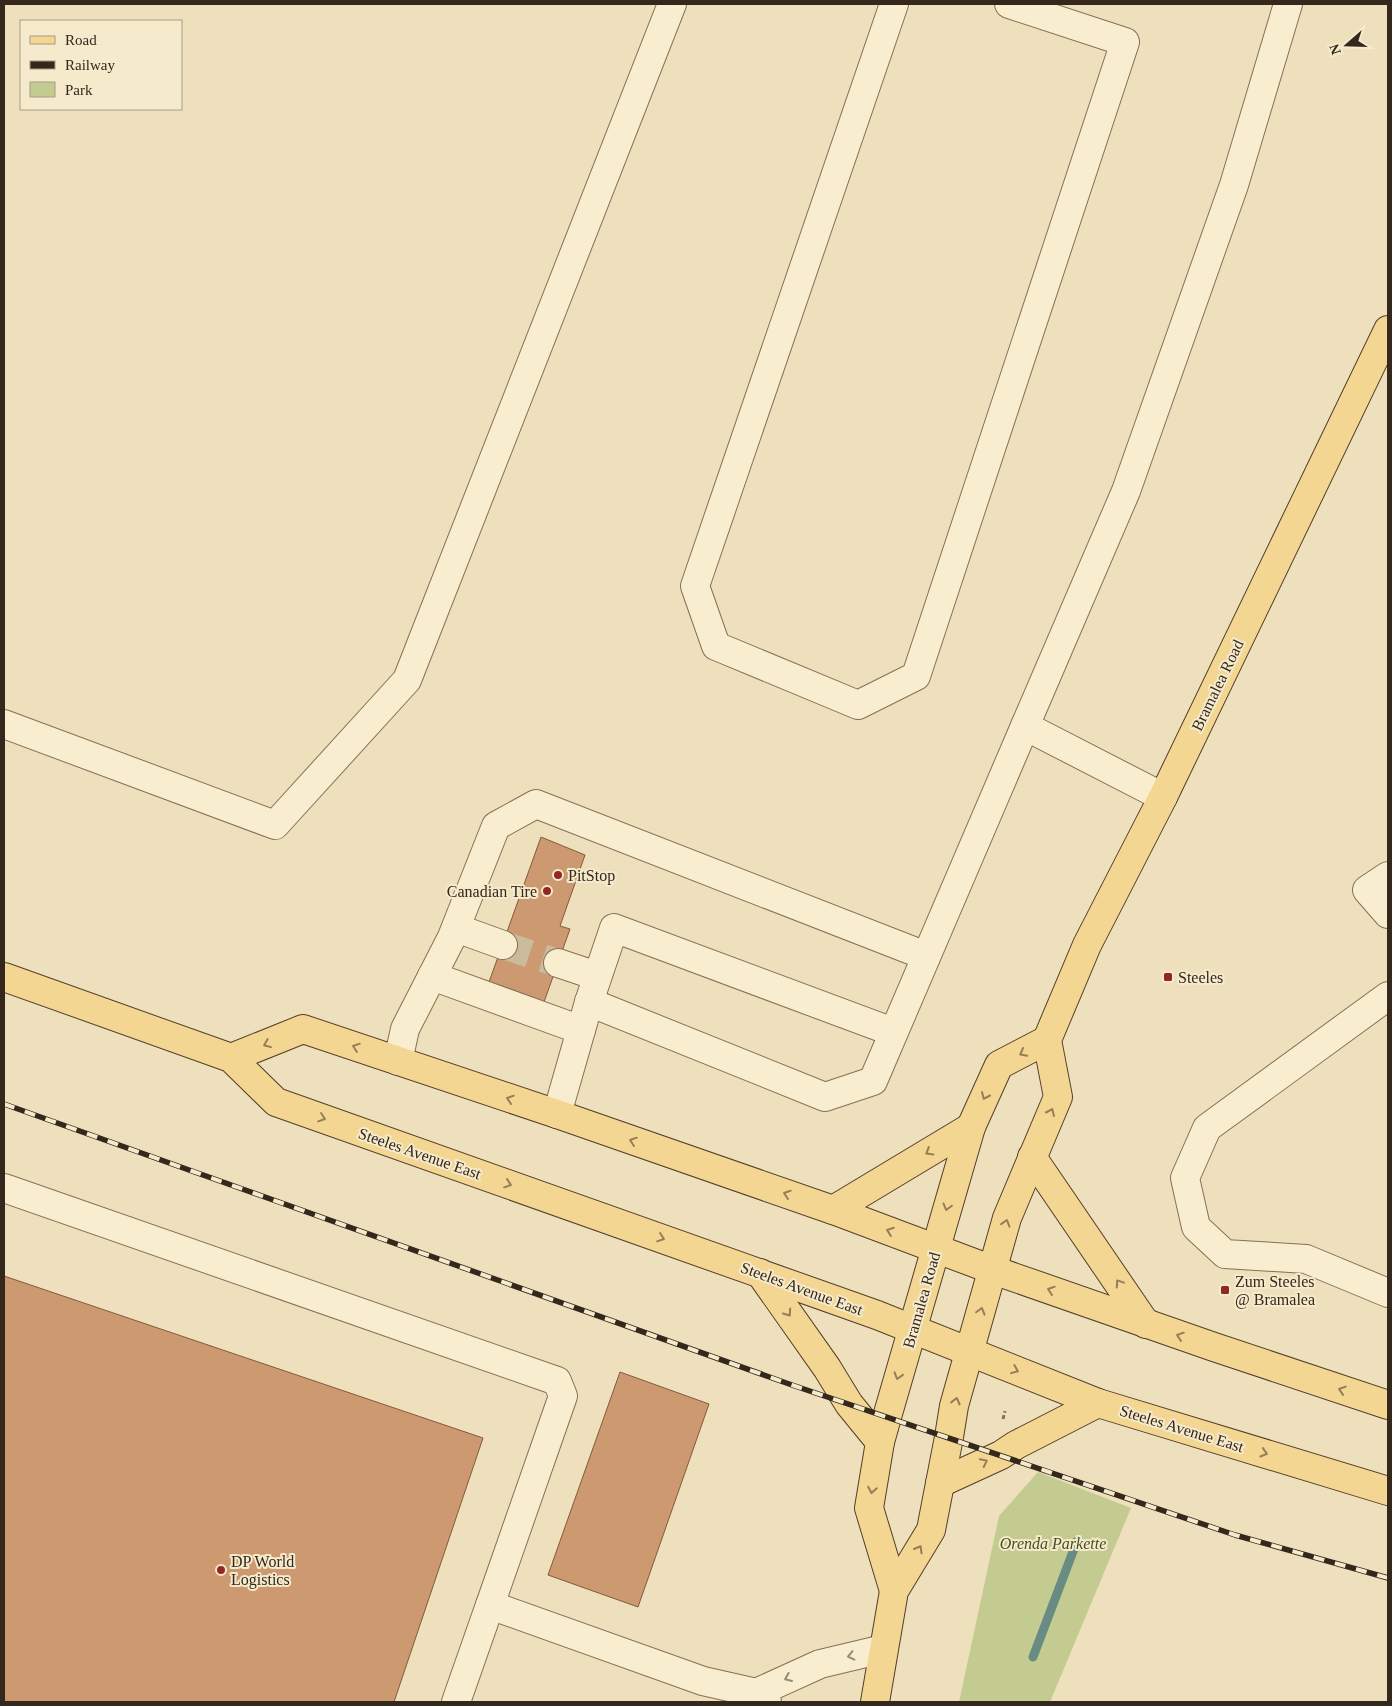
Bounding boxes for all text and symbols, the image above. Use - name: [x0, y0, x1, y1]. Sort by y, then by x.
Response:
- legend: [20, 20, 182, 110]
- north arrow: [1322, 20, 1372, 70]
- text: Road: [65, 32, 97, 48]
- text: N: [1326, 42, 1344, 57]
- text: Railway: [65, 57, 115, 73]
- text: Park: [65, 82, 93, 98]
- street label: Bramalea Road: [1188, 637, 1247, 733]
- place label: PitStop: [568, 867, 615, 885]
- marker: PitStop: [552, 869, 564, 881]
- place label: Canadian Tire: [447, 883, 537, 900]
- marker: Canadian Tire: [541, 885, 553, 897]
- place label: Steeles: [1178, 969, 1223, 986]
- marker: Steeles: [1162, 971, 1174, 983]
- one-way arrow: [263, 1037, 272, 1048]
- one-way arrow: [353, 1043, 361, 1053]
- one-way arrow: [1019, 1047, 1028, 1057]
- one-way arrow: [980, 1091, 991, 1100]
- one-way arrow: [507, 1095, 515, 1105]
- one-way arrow: [1045, 1108, 1056, 1117]
- one-way arrow: [317, 1112, 326, 1122]
- street label: Steeles Avenue East: [356, 1125, 484, 1183]
- one-way arrow: [630, 1137, 638, 1147]
- one-way arrow: [926, 1146, 935, 1156]
- one-way arrow: [503, 1178, 512, 1188]
- one-way arrow: [783, 1190, 792, 1200]
- one-way arrow: [942, 1203, 953, 1212]
- one-way arrow: [1001, 1220, 1011, 1228]
- one-way arrow: [886, 1227, 895, 1237]
- one-way arrow: [657, 1232, 665, 1242]
- street label: Bramalea Road: [900, 1250, 943, 1350]
- street label: Steeles Avenue East: [739, 1258, 866, 1319]
- place label: Zum Steeles @ Bramalea: [1235, 1273, 1315, 1309]
- one-way arrow: [1115, 1280, 1125, 1289]
- marker: Zum Steeles @ Bramalea: [1219, 1284, 1231, 1296]
- one-way arrow: [1047, 1286, 1055, 1296]
- one-way arrow: [975, 1306, 986, 1315]
- one-way arrow: [782, 1307, 791, 1317]
- one-way arrow: [1176, 1331, 1185, 1341]
- one-way arrow: [1010, 1363, 1019, 1374]
- one-way arrow: [894, 1371, 904, 1380]
- one-way arrow: [1338, 1385, 1347, 1395]
- one-way arrow: [950, 1397, 960, 1405]
- street label: Steeles Avenue East: [1118, 1402, 1246, 1456]
- one-way arrow: [1260, 1448, 1268, 1458]
- one-way arrow: [979, 1457, 988, 1468]
- one-way arrow: [867, 1486, 877, 1495]
- park label: Orenda Parkette: [1000, 1535, 1106, 1552]
- one-way arrow: [913, 1546, 923, 1555]
- place label: DP World Logistics: [231, 1553, 294, 1589]
- marker: DP World Logistics: [215, 1564, 227, 1576]
- one-way arrow: [847, 1651, 856, 1661]
- one-way arrow: [784, 1672, 793, 1683]

